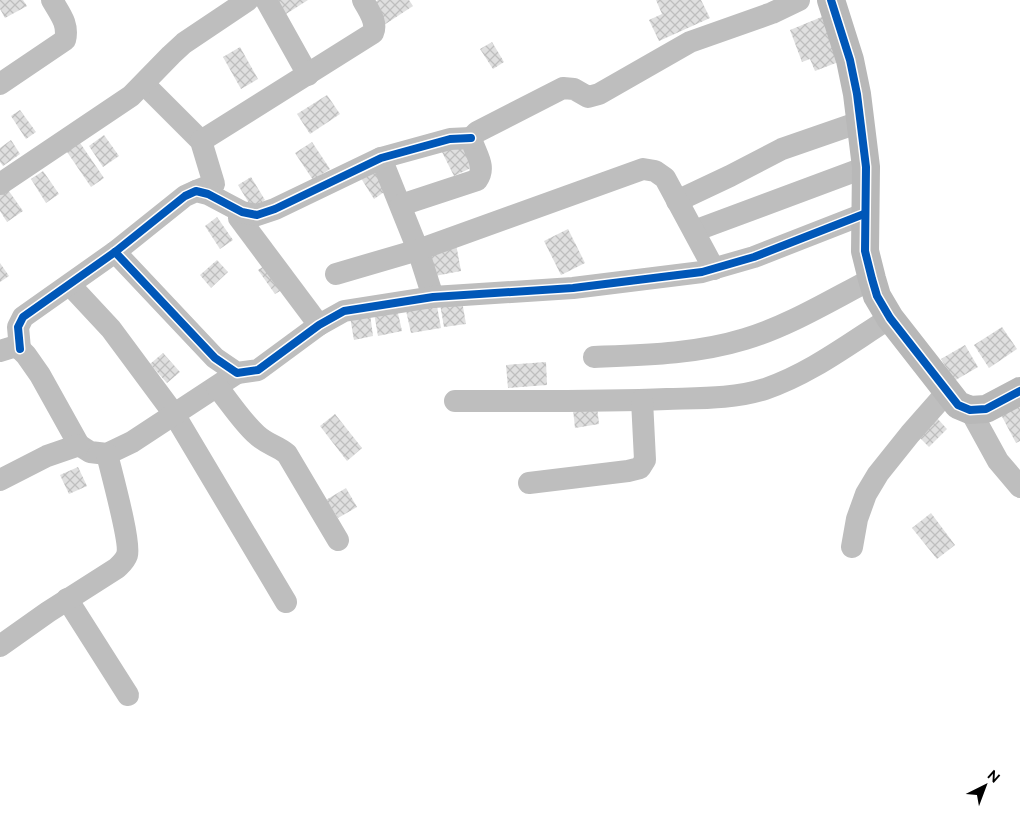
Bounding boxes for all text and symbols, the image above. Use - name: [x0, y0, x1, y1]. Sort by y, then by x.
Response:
- north arrow: [960, 761, 1010, 811]
- text: N: [984, 767, 1003, 786]

